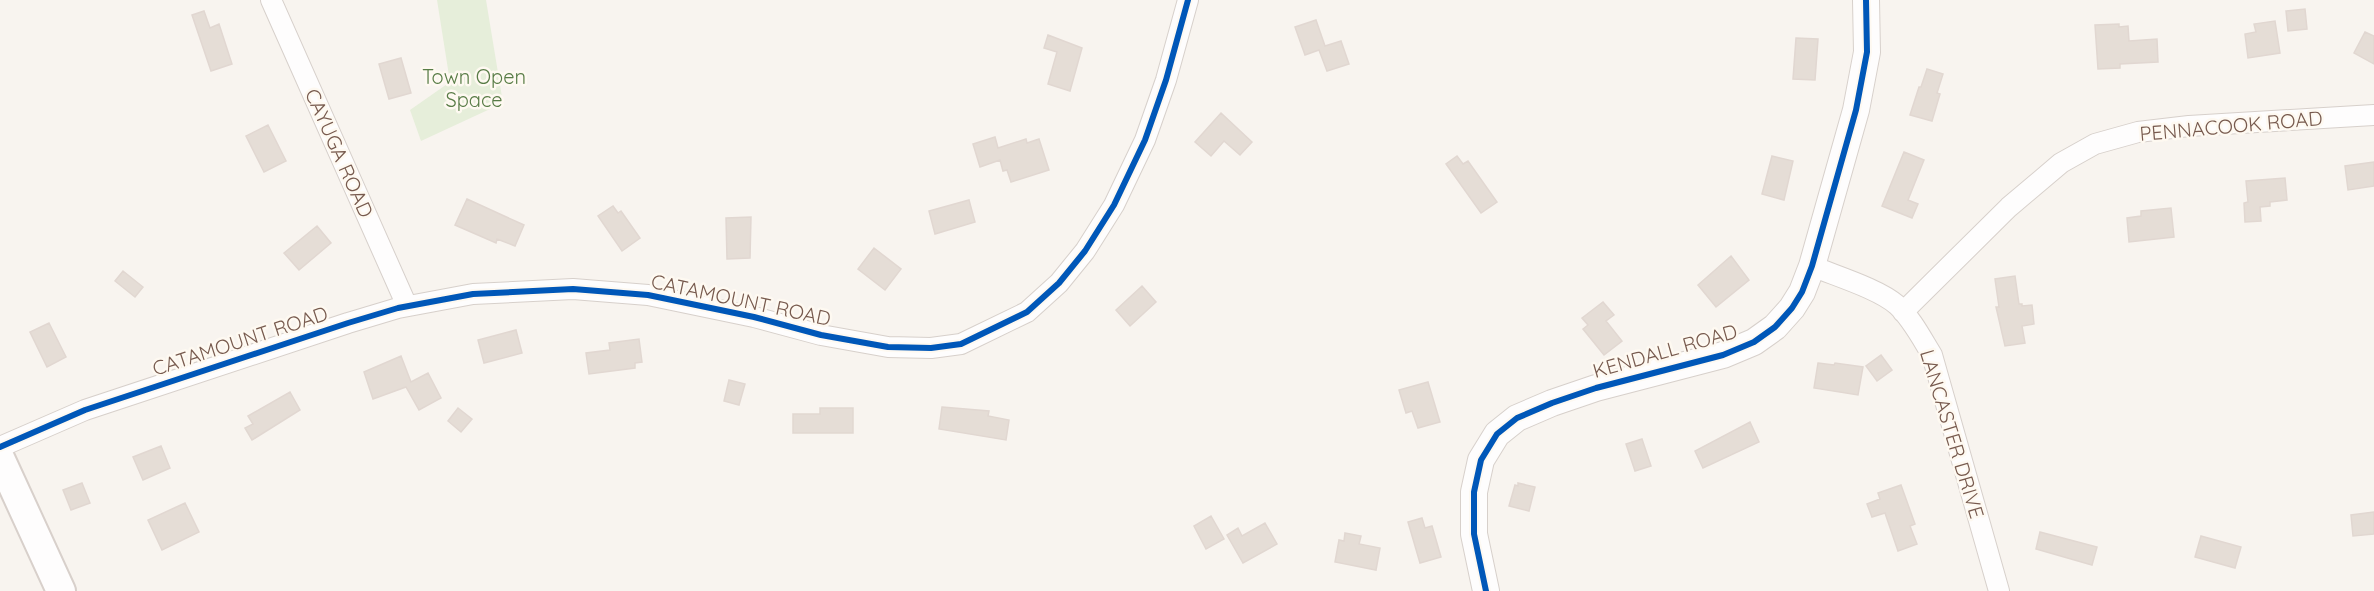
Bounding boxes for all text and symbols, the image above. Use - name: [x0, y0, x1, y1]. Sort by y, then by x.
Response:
- park label: Town Open Space: [422, 64, 526, 112]
- street label: CAYUGA ROAD: [300, 84, 379, 221]
- street label: PENNACOOK ROAD: [2138, 105, 2324, 146]
- street label: CATAMOUNT ROAD: [649, 268, 833, 331]
- street label: CATAMOUNT ROAD: [149, 300, 331, 381]
- street label: KENDALL ROAD: [1590, 318, 1740, 383]
- street label: LANCASTER DRIVE: [1915, 346, 1990, 521]

